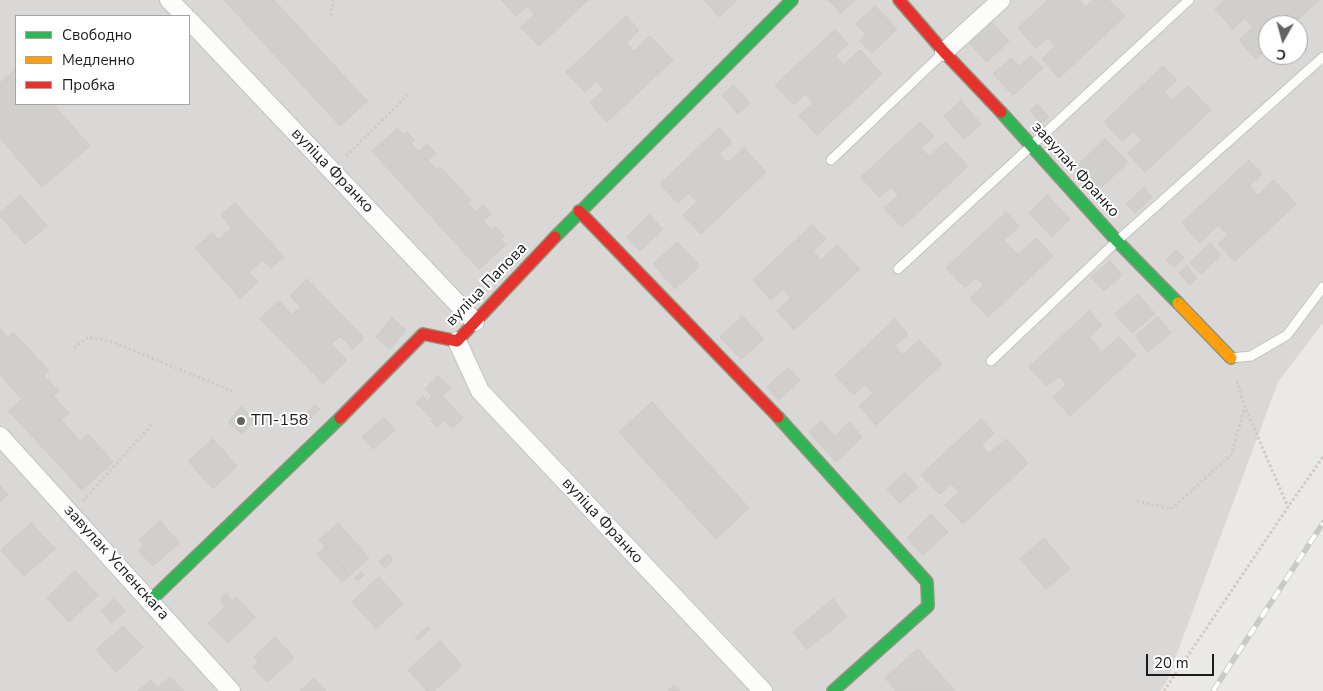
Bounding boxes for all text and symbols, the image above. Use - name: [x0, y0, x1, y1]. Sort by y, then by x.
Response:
- legend: [15, 15, 190, 105]
- north arrow: [1258, 15, 1308, 65]
- text: Свободно: [62, 25, 132, 45]
- text: С: [1275, 44, 1287, 64]
- text: Медленно: [62, 50, 135, 70]
- text: Пробка: [62, 75, 115, 95]
- street label: завулак Франко: [1027, 118, 1123, 222]
- street label: вуліца Франко: [287, 125, 377, 217]
- street label: вуліца Папова: [442, 239, 532, 331]
- place label: ТП-158: [251, 411, 308, 431]
- marker: ТП-158: [235, 415, 247, 427]
- street label: вуліца Франко: [557, 474, 647, 568]
- street label: завулак Успенскага: [59, 502, 173, 624]
- scale bar: [1148, 644, 1216, 676]
- text: 20 m: [1154, 653, 1189, 673]

